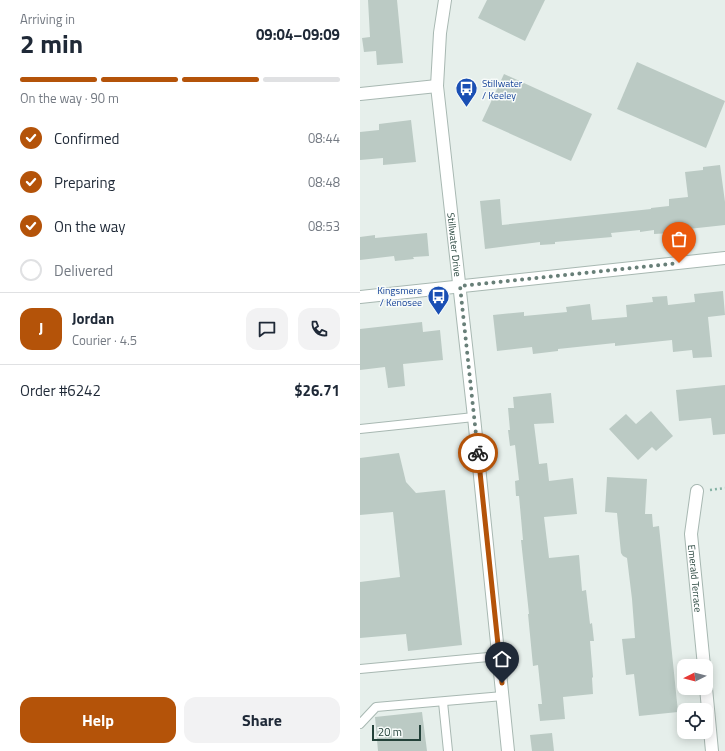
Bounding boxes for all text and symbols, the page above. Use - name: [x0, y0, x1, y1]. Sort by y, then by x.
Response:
- text: Arriving in: [20, 9, 75, 29]
- text: 09:04–09:09: [256, 23, 340, 46]
- text: 2 min: [20, 24, 83, 63]
- bus stop icon: Stillwater / Keeley: [454, 76, 480, 109]
- place label: Stillwater / Keeley: [482, 76, 523, 103]
- text: On the way · 90 m: [20, 88, 119, 108]
- icon: check: [20, 127, 42, 149]
- text: Confirmed: [54, 127, 119, 150]
- text: 08:44: [308, 128, 340, 148]
- icon: check: [20, 171, 42, 193]
- text: Preparing: [54, 171, 115, 194]
- text: 08:48: [308, 172, 340, 192]
- street label: Stillwater Drive: [444, 212, 466, 277]
- icon: check: [20, 215, 42, 237]
- text: On the way: [54, 215, 126, 238]
- text: 08:53: [308, 216, 340, 236]
- pin: [662, 222, 696, 263]
- icon: bag: [668, 228, 690, 250]
- text: Delivered: [54, 259, 113, 282]
- place label: Kingsmere / Kenosee: [377, 283, 422, 310]
- bus stop icon: Kingsmere / Kenosee: [425, 283, 451, 316]
- text: Jordan: [72, 307, 114, 330]
- button: chat: [246, 308, 288, 350]
- button: phone: [298, 308, 340, 350]
- text: J: [39, 317, 43, 340]
- text: Courier · 4.5: [72, 330, 137, 350]
- text: Order #6242: [20, 379, 101, 402]
- text: $26.71: [294, 379, 340, 402]
- courier: [458, 433, 498, 473]
- icon: bike: [467, 442, 489, 464]
- street label: Emerald Terrace: [685, 544, 706, 613]
- pin: [485, 642, 519, 683]
- icon: home: [491, 648, 513, 670]
- north arrow: [677, 659, 713, 695]
- map controls: [677, 659, 713, 739]
- button: Help: [20, 697, 176, 743]
- button: Share: [184, 697, 340, 743]
- button: locate: [677, 703, 713, 739]
- scale bar: [372, 723, 421, 742]
- text: 20 m: [378, 724, 402, 740]

